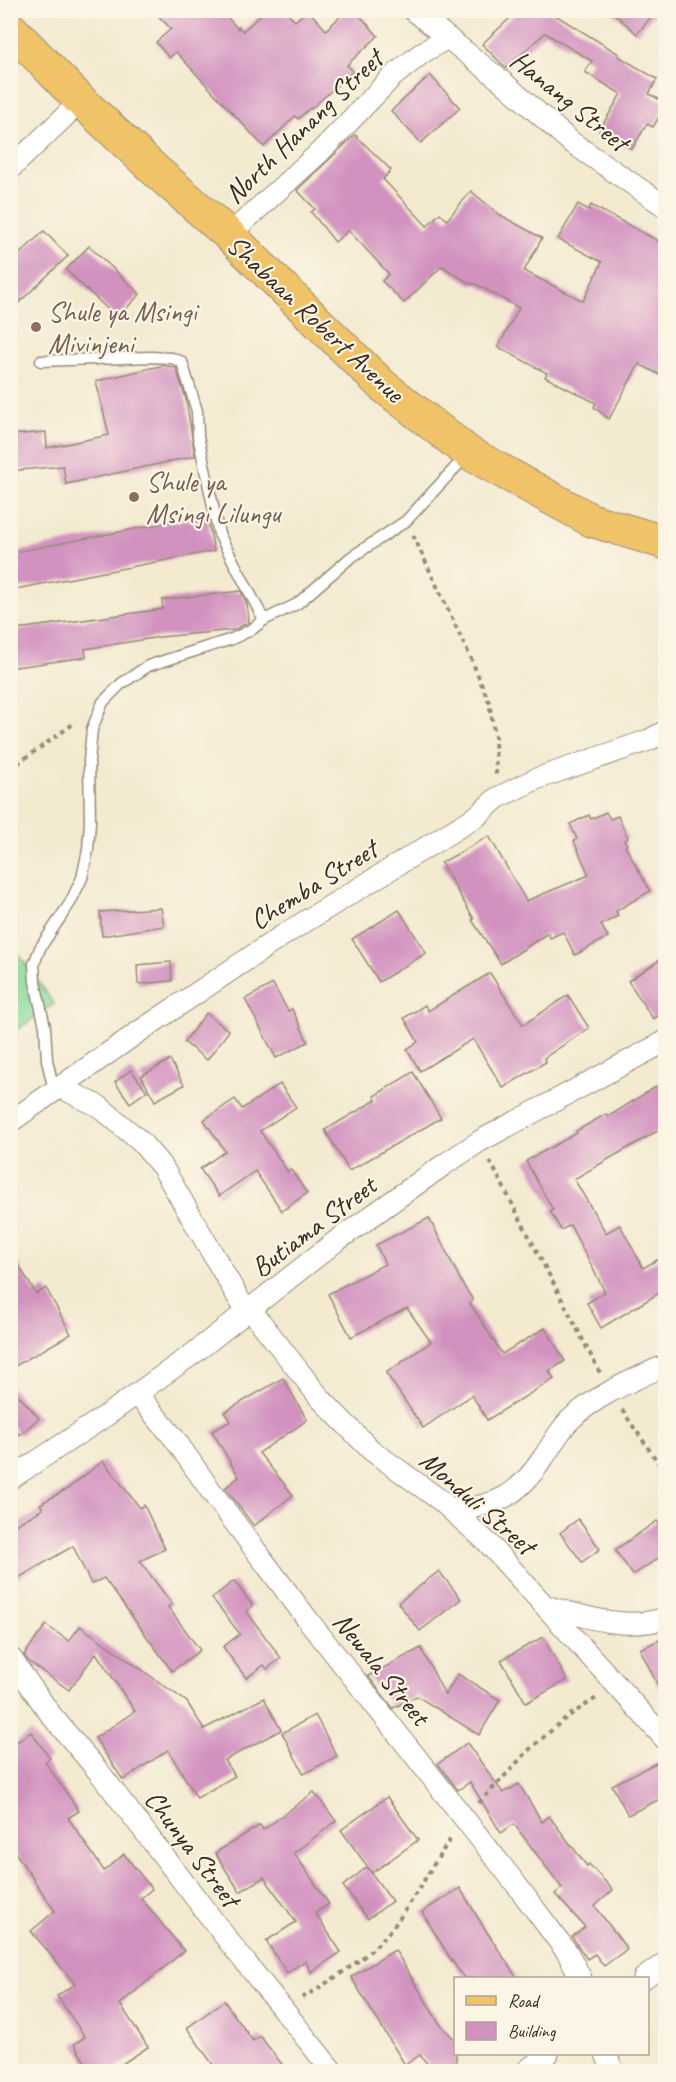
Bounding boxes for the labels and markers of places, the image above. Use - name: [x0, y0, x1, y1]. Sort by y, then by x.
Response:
- place label: Shule ya Msingi Mivinjeni: [48, 294, 200, 361]
- marker: Shule ya Msingi Mivinjeni: [29, 320, 43, 334]
- place label: Shule ya Msingi Lilungu: [146, 464, 282, 531]
- marker: Shule ya Msingi Lilungu: [127, 490, 141, 504]

